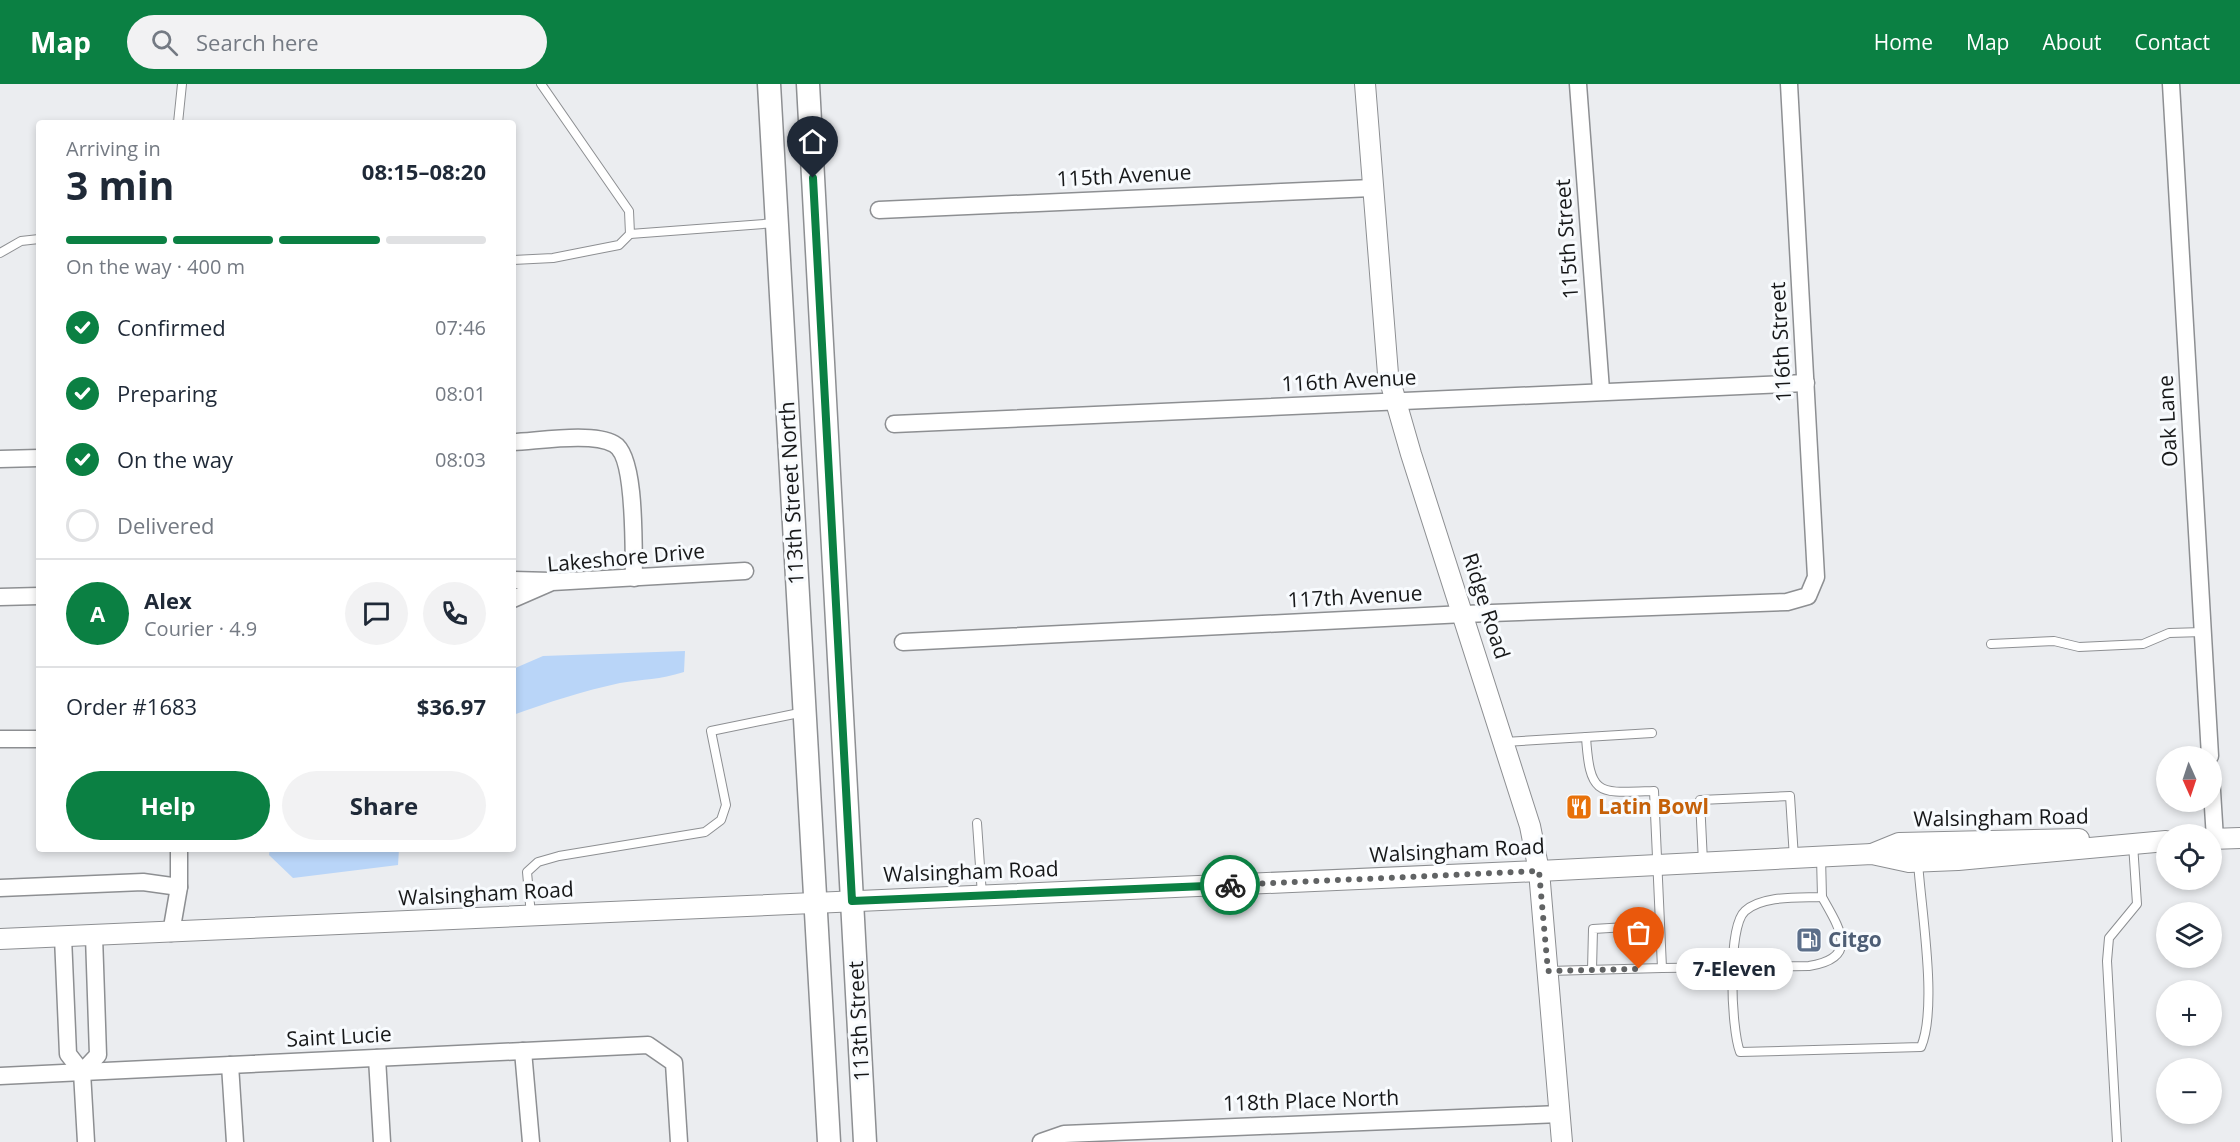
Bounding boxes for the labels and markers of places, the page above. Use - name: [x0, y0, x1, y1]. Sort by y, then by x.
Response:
- pin: [787, 116, 838, 178]
- restaurant icon: Latin Bowl: [1564, 792, 1594, 822]
- place label: Latin Bowl: [1598, 792, 1709, 820]
- pin: [1613, 907, 1664, 969]
- fuel station icon: Citgo: [1794, 925, 1824, 955]
- place label: Citgo: [1828, 925, 1882, 953]
- callout: 7-Eleven: [1675, 948, 1792, 990]

